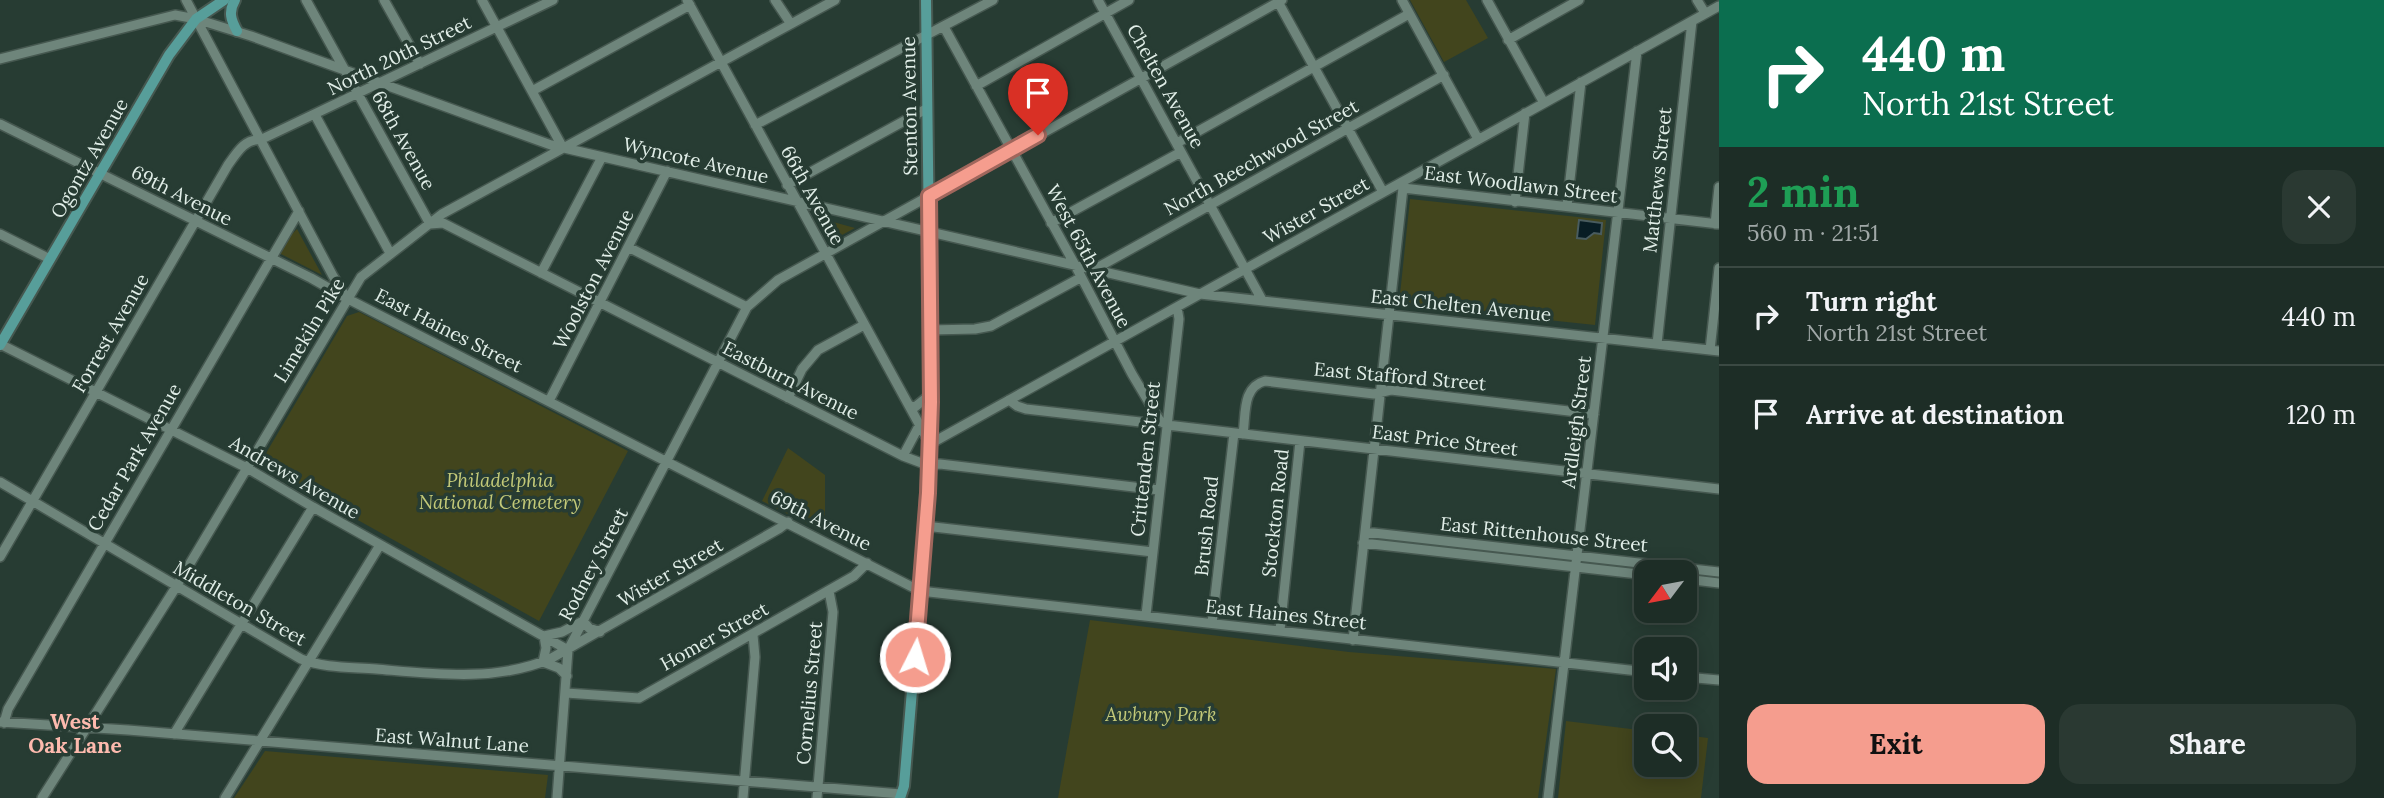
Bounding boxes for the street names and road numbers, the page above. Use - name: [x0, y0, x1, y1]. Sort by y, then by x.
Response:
- street label: North 20th Street: [323, 9, 475, 100]
- street label: Chelten Avenue: [1122, 19, 1210, 153]
- street label: Stenton Avenue: [896, 36, 922, 176]
- street label: 68th Avenue: [367, 86, 441, 194]
- street label: North Beechwood Street: [1160, 93, 1363, 220]
- street label: Ogontz Avenue: [45, 94, 133, 222]
- street label: Matthews Street: [1637, 105, 1677, 254]
- street label: Wyncote Avenue: [621, 132, 771, 188]
- street label: 66th Avenue: [776, 141, 850, 249]
- street label: 69th Avenue: [127, 159, 237, 231]
- street label: East Woodlawn Street: [1423, 160, 1620, 208]
- street label: Wister Street: [1259, 171, 1374, 249]
- street label: West 65th Avenue: [1041, 180, 1137, 332]
- street label: Woolston Avenue: [547, 205, 639, 353]
- street label: Forrest Avenue: [66, 269, 154, 397]
- street label: Limekiln Pike: [268, 273, 350, 387]
- street label: East Haines Street: [371, 283, 527, 378]
- street label: East Chelten Avenue: [1369, 284, 1553, 326]
- street label: Eastburn Avenue: [719, 335, 863, 425]
- street label: Ardleigh Street: [1556, 354, 1596, 491]
- street label: East Stafford Street: [1313, 357, 1488, 396]
- street label: Cedar Park Avenue: [82, 379, 186, 535]
- street label: Crittenden Street: [1125, 380, 1165, 538]
- street label: East Price Street: [1371, 419, 1520, 461]
- street label: Andrews Avenue: [225, 429, 364, 524]
- street label: Stockton Road: [1256, 448, 1294, 578]
- street label: Brush Road: [1189, 475, 1223, 577]
- street label: 69th Avenue: [766, 484, 876, 556]
- street label: Rodney Street: [553, 503, 633, 625]
- street label: East Rittenhouse Street: [1439, 511, 1650, 557]
- street label: Wister Street: [613, 532, 727, 612]
- street label: Middleton Street: [169, 555, 311, 651]
- street label: East Haines Street: [1204, 594, 1368, 634]
- street label: Homer Street: [656, 596, 773, 676]
- street label: Cornelius Street: [791, 620, 827, 766]
- street label: East Walnut Lane: [374, 723, 530, 757]

